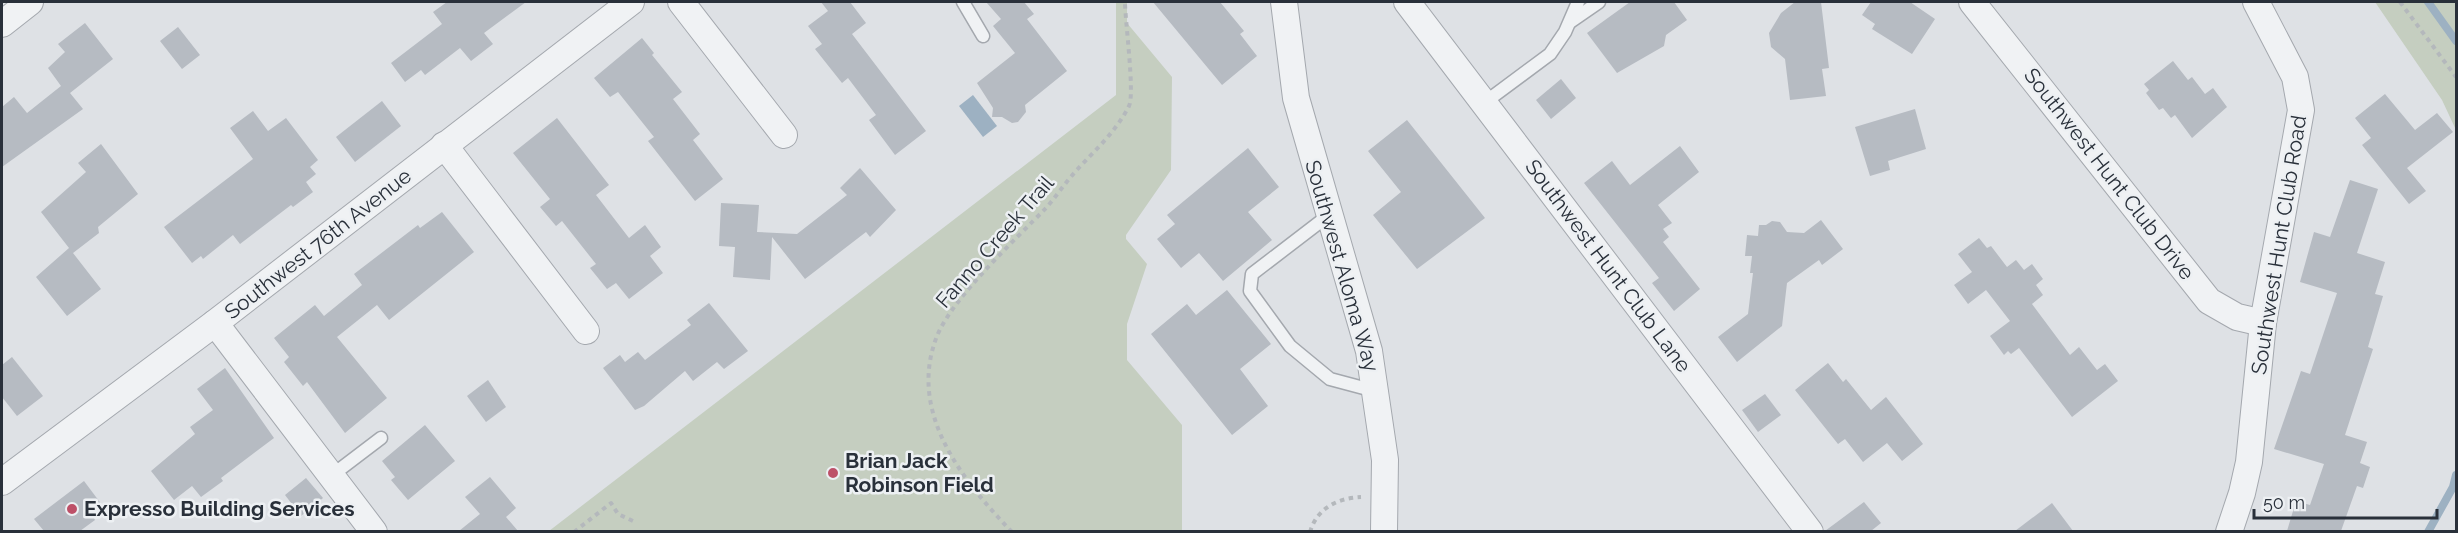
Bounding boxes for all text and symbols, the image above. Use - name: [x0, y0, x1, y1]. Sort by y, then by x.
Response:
- street label: Southwest Hunt Club Drive: [2019, 63, 2200, 285]
- street label: Southwest Hunt Club Road: [2246, 114, 2311, 376]
- street label: Southwest Hunt Club Lane: [1520, 154, 1697, 377]
- street label: Southwest Aloma Way: [1300, 157, 1385, 374]
- street label: Southwest 76th Avenue: [219, 163, 416, 324]
- street label: Fanno Creek Trail: [930, 170, 1059, 313]
- place label: Brian Jack Robinson Field: [845, 448, 994, 497]
- marker: Brian Jack Robinson Field: [826, 466, 840, 480]
- scale bar: [2254, 482, 2437, 520]
- text: 50 m: [2263, 492, 2305, 513]
- place label: Expresso Building Services: [84, 496, 355, 521]
- marker: Expresso Building Services: [65, 502, 79, 516]

